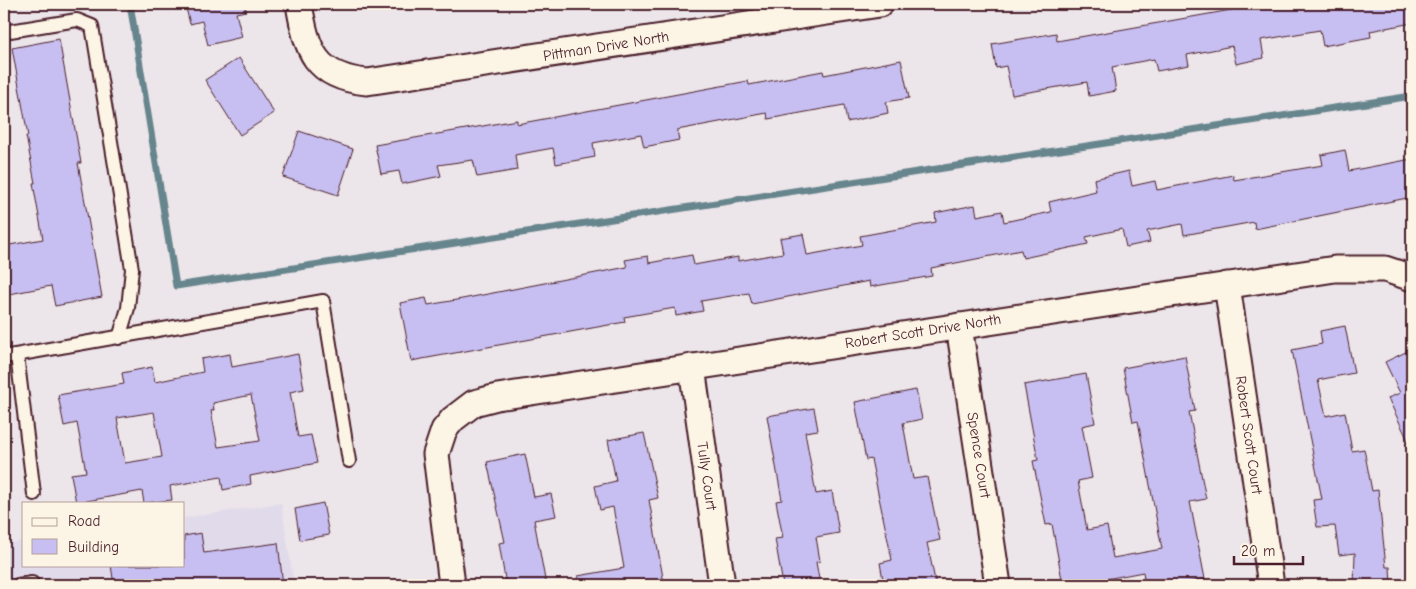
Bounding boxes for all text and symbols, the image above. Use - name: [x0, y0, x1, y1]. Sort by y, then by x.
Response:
- street label: Pittman Drive North: [542, 27, 670, 65]
- street label: Robert Scott Drive North: [844, 310, 1002, 352]
- street label: Robert Scott Court: [1232, 375, 1266, 496]
- street label: Spence Court: [963, 411, 995, 500]
- street label: Tully Court: [693, 441, 721, 512]
- legend: [22, 502, 185, 566]
- text: Road: [68, 512, 100, 530]
- scale bar: [1234, 534, 1302, 566]
- text: Building: [68, 538, 119, 556]
- text: 20 m: [1241, 542, 1275, 560]

